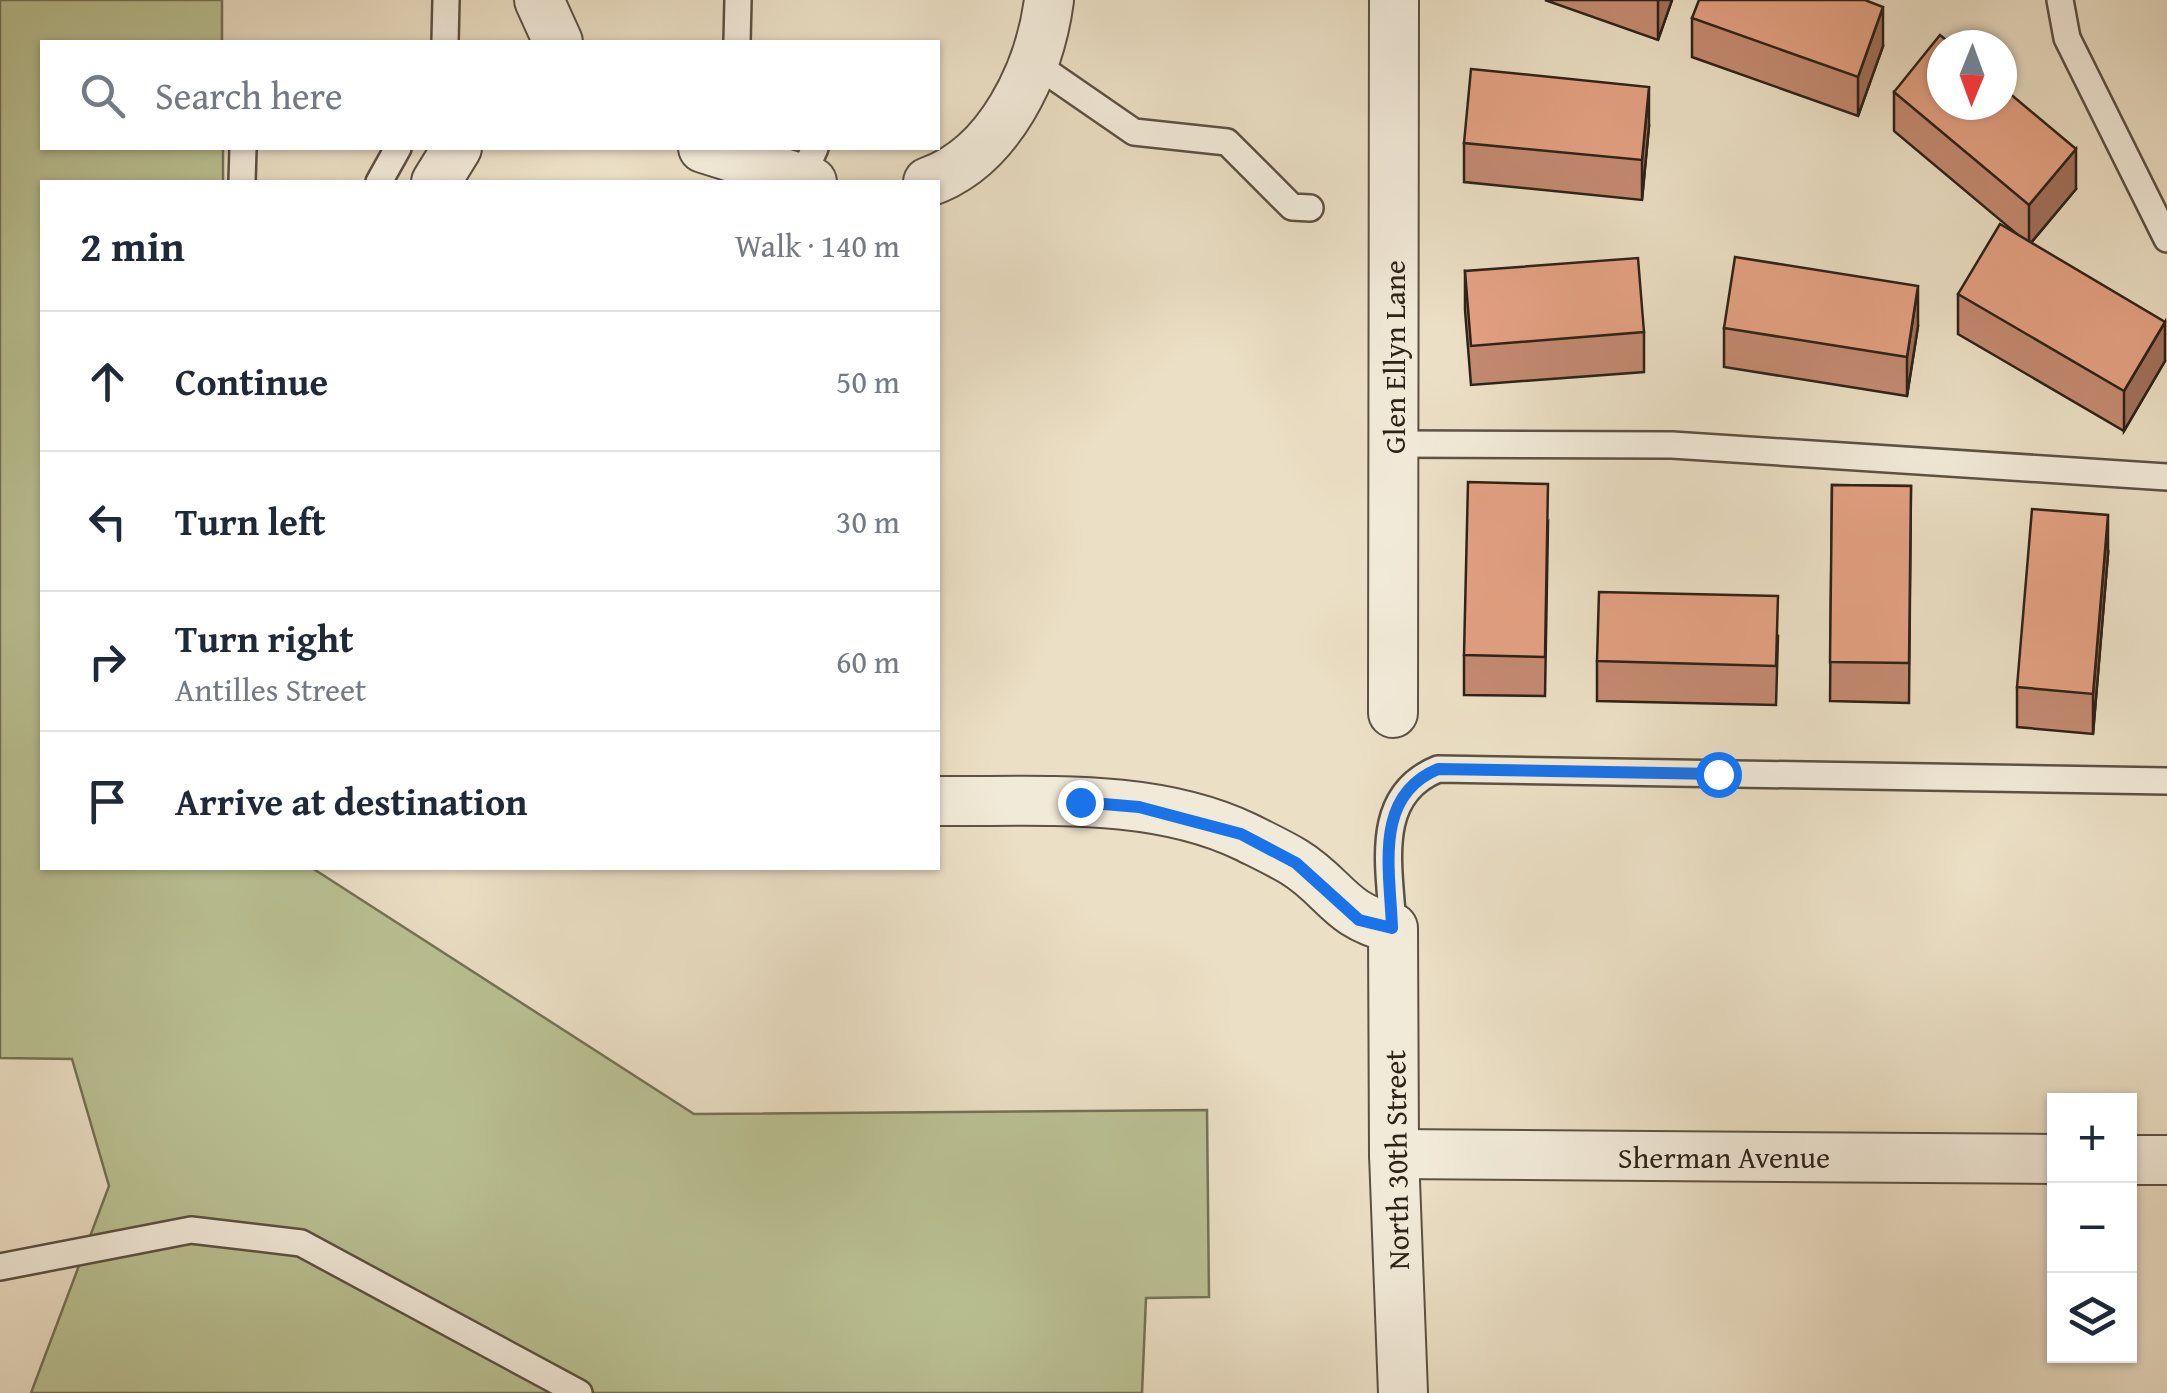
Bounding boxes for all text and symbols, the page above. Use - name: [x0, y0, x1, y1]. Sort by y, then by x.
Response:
- north arrow: [1927, 30, 2017, 120]
- search box: [40, 40, 940, 150]
- text: Search here: [155, 67, 343, 123]
- icon: search: [75, 68, 130, 123]
- text: 2 min: [80, 215, 185, 276]
- text: Walk · 140 m: [735, 222, 900, 269]
- street label: Glen Ellyn Lane: [1372, 260, 1416, 454]
- text: Continue: [175, 353, 328, 409]
- icon: ahead: [80, 354, 135, 409]
- text: 50 m: [836, 358, 900, 405]
- text: Turn left: [175, 493, 326, 549]
- icon: left: [80, 494, 135, 549]
- text: 30 m: [836, 498, 900, 545]
- text: Turn right: [175, 610, 354, 666]
- icon: right: [80, 634, 135, 689]
- text: 60 m: [836, 638, 900, 685]
- text: Antilles Street: [175, 666, 366, 713]
- route start: [1696, 752, 1742, 798]
- text: Arrive at destination: [175, 773, 528, 829]
- icon: arrive: [80, 774, 135, 829]
- route end: [1058, 780, 1104, 826]
- street label: North 30th Street: [1372, 1049, 1420, 1270]
- map controls: [2047, 1093, 2137, 1363]
- button: +: [2047, 1093, 2137, 1183]
- street label: Sherman Avenue: [1618, 1135, 1830, 1179]
- button: −: [2047, 1183, 2137, 1273]
- button: layers: [2047, 1273, 2137, 1363]

